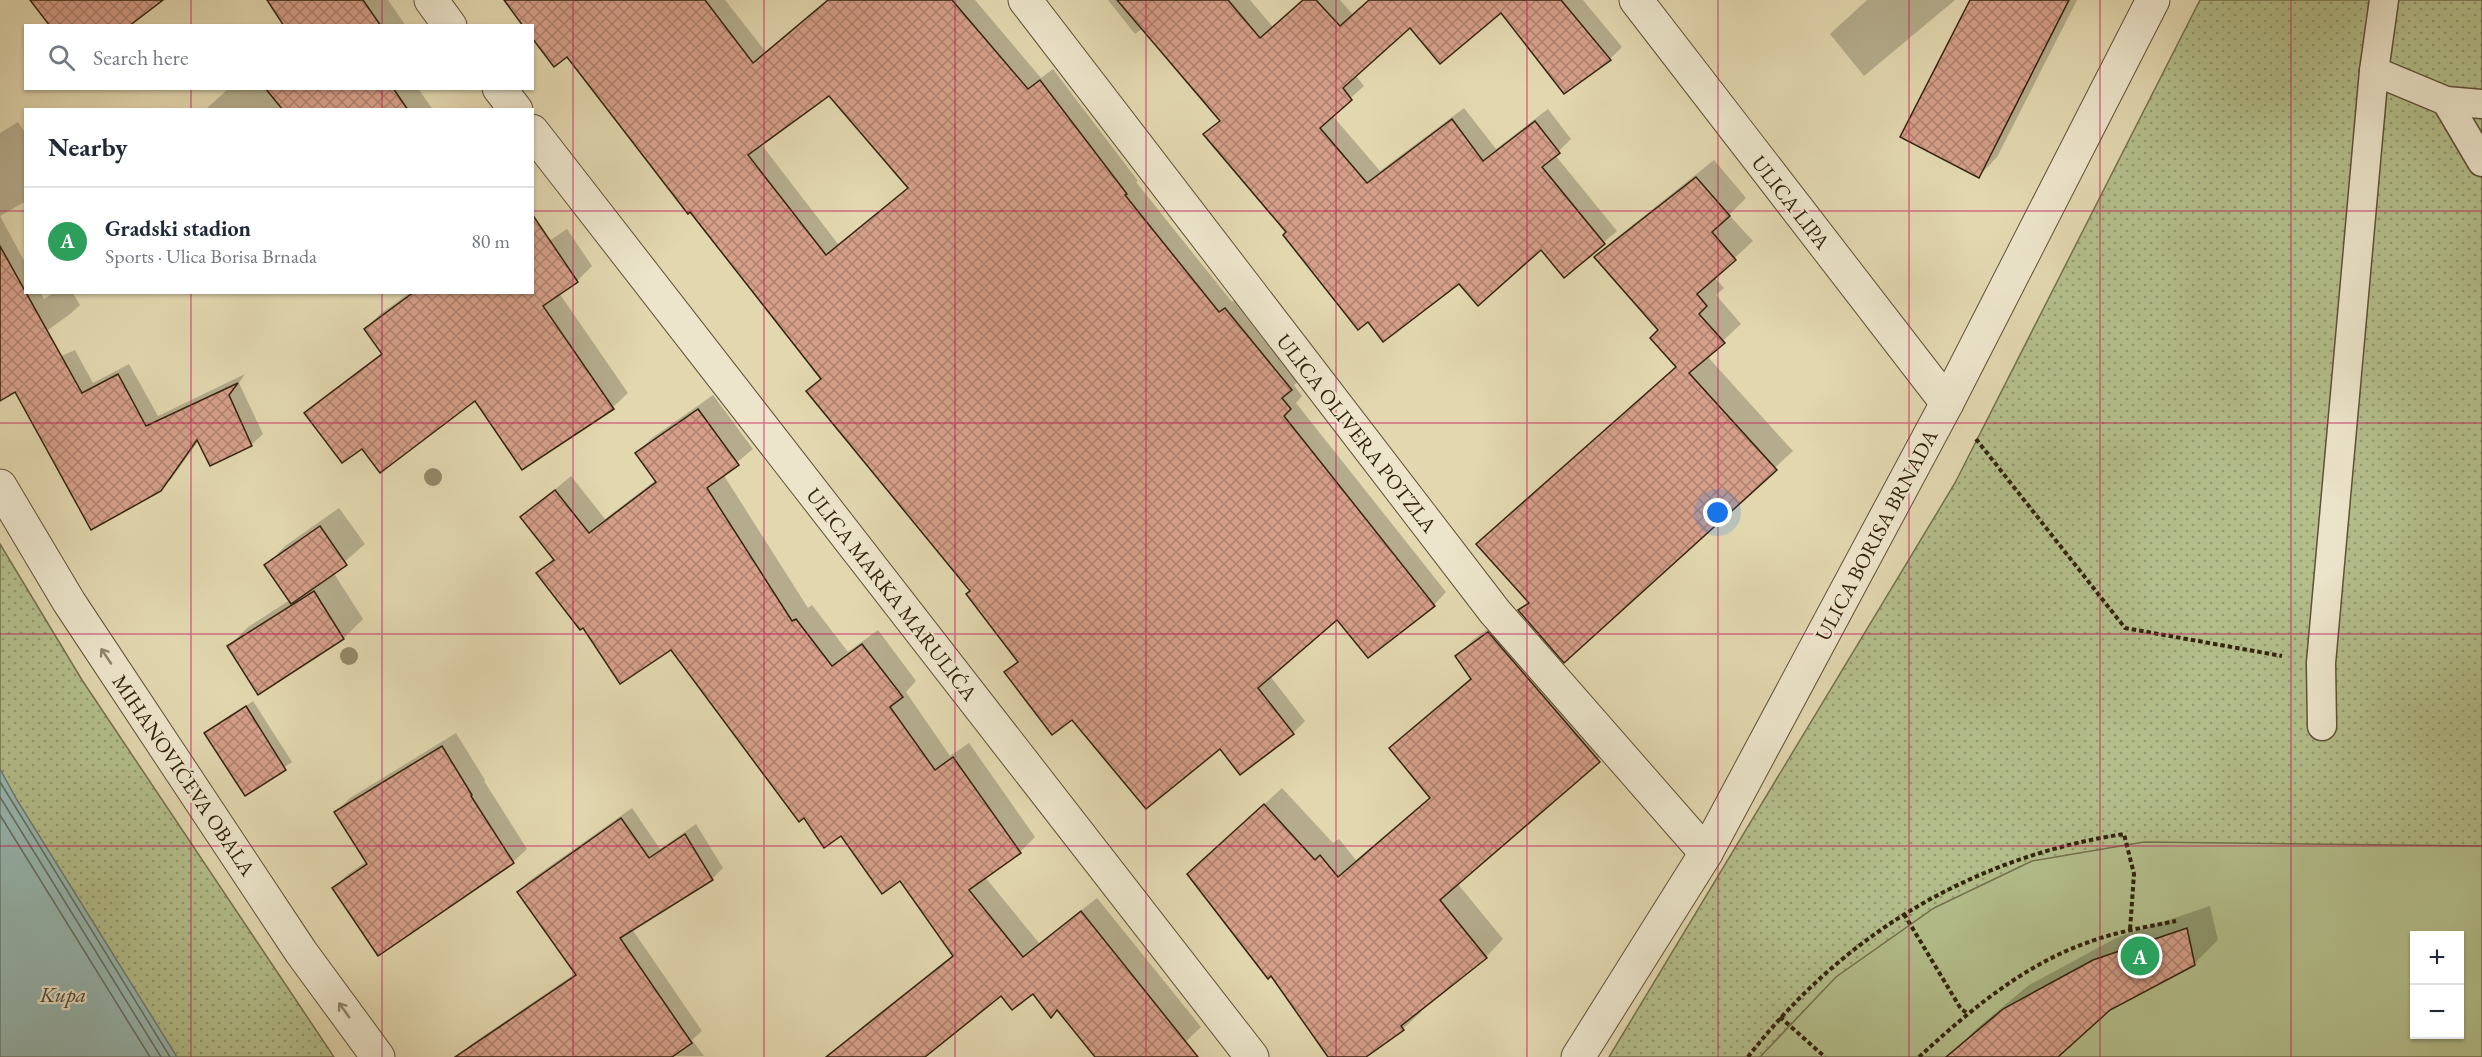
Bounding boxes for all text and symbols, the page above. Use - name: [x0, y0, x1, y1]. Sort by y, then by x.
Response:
- search box: [24, 24, 534, 90]
- icon: search: [45, 41, 78, 74]
- text: Search here: [93, 43, 188, 72]
- text: Nearby: [48, 130, 128, 164]
- street label: ULICA LIPA: [1746, 149, 1836, 255]
- text: Gradski stadion: [105, 214, 251, 243]
- text: A: [60, 228, 75, 254]
- text: 80 m: [471, 228, 510, 254]
- text: Sports · Ulica Borisa Brnada: [105, 243, 317, 269]
- street label: ULICA OLIVERA POTZLA: [1271, 328, 1443, 538]
- street label: ULICA BORISA BRNADA: [1809, 424, 1943, 645]
- street label: ULICA MARKA MARULIĆA: [800, 482, 984, 706]
- your location: [1703, 498, 1732, 527]
- one-way arrow: [99, 648, 112, 665]
- street label: MIHANOVIĆEVA OBALA: [106, 669, 262, 881]
- map controls: [2410, 931, 2464, 1039]
- button: +: [2410, 931, 2464, 985]
- pin: A: [2120, 934, 2160, 978]
- water label: Kupa: [39, 980, 86, 1009]
- button: −: [2410, 985, 2464, 1039]
- one-way arrow: [337, 1002, 350, 1018]

